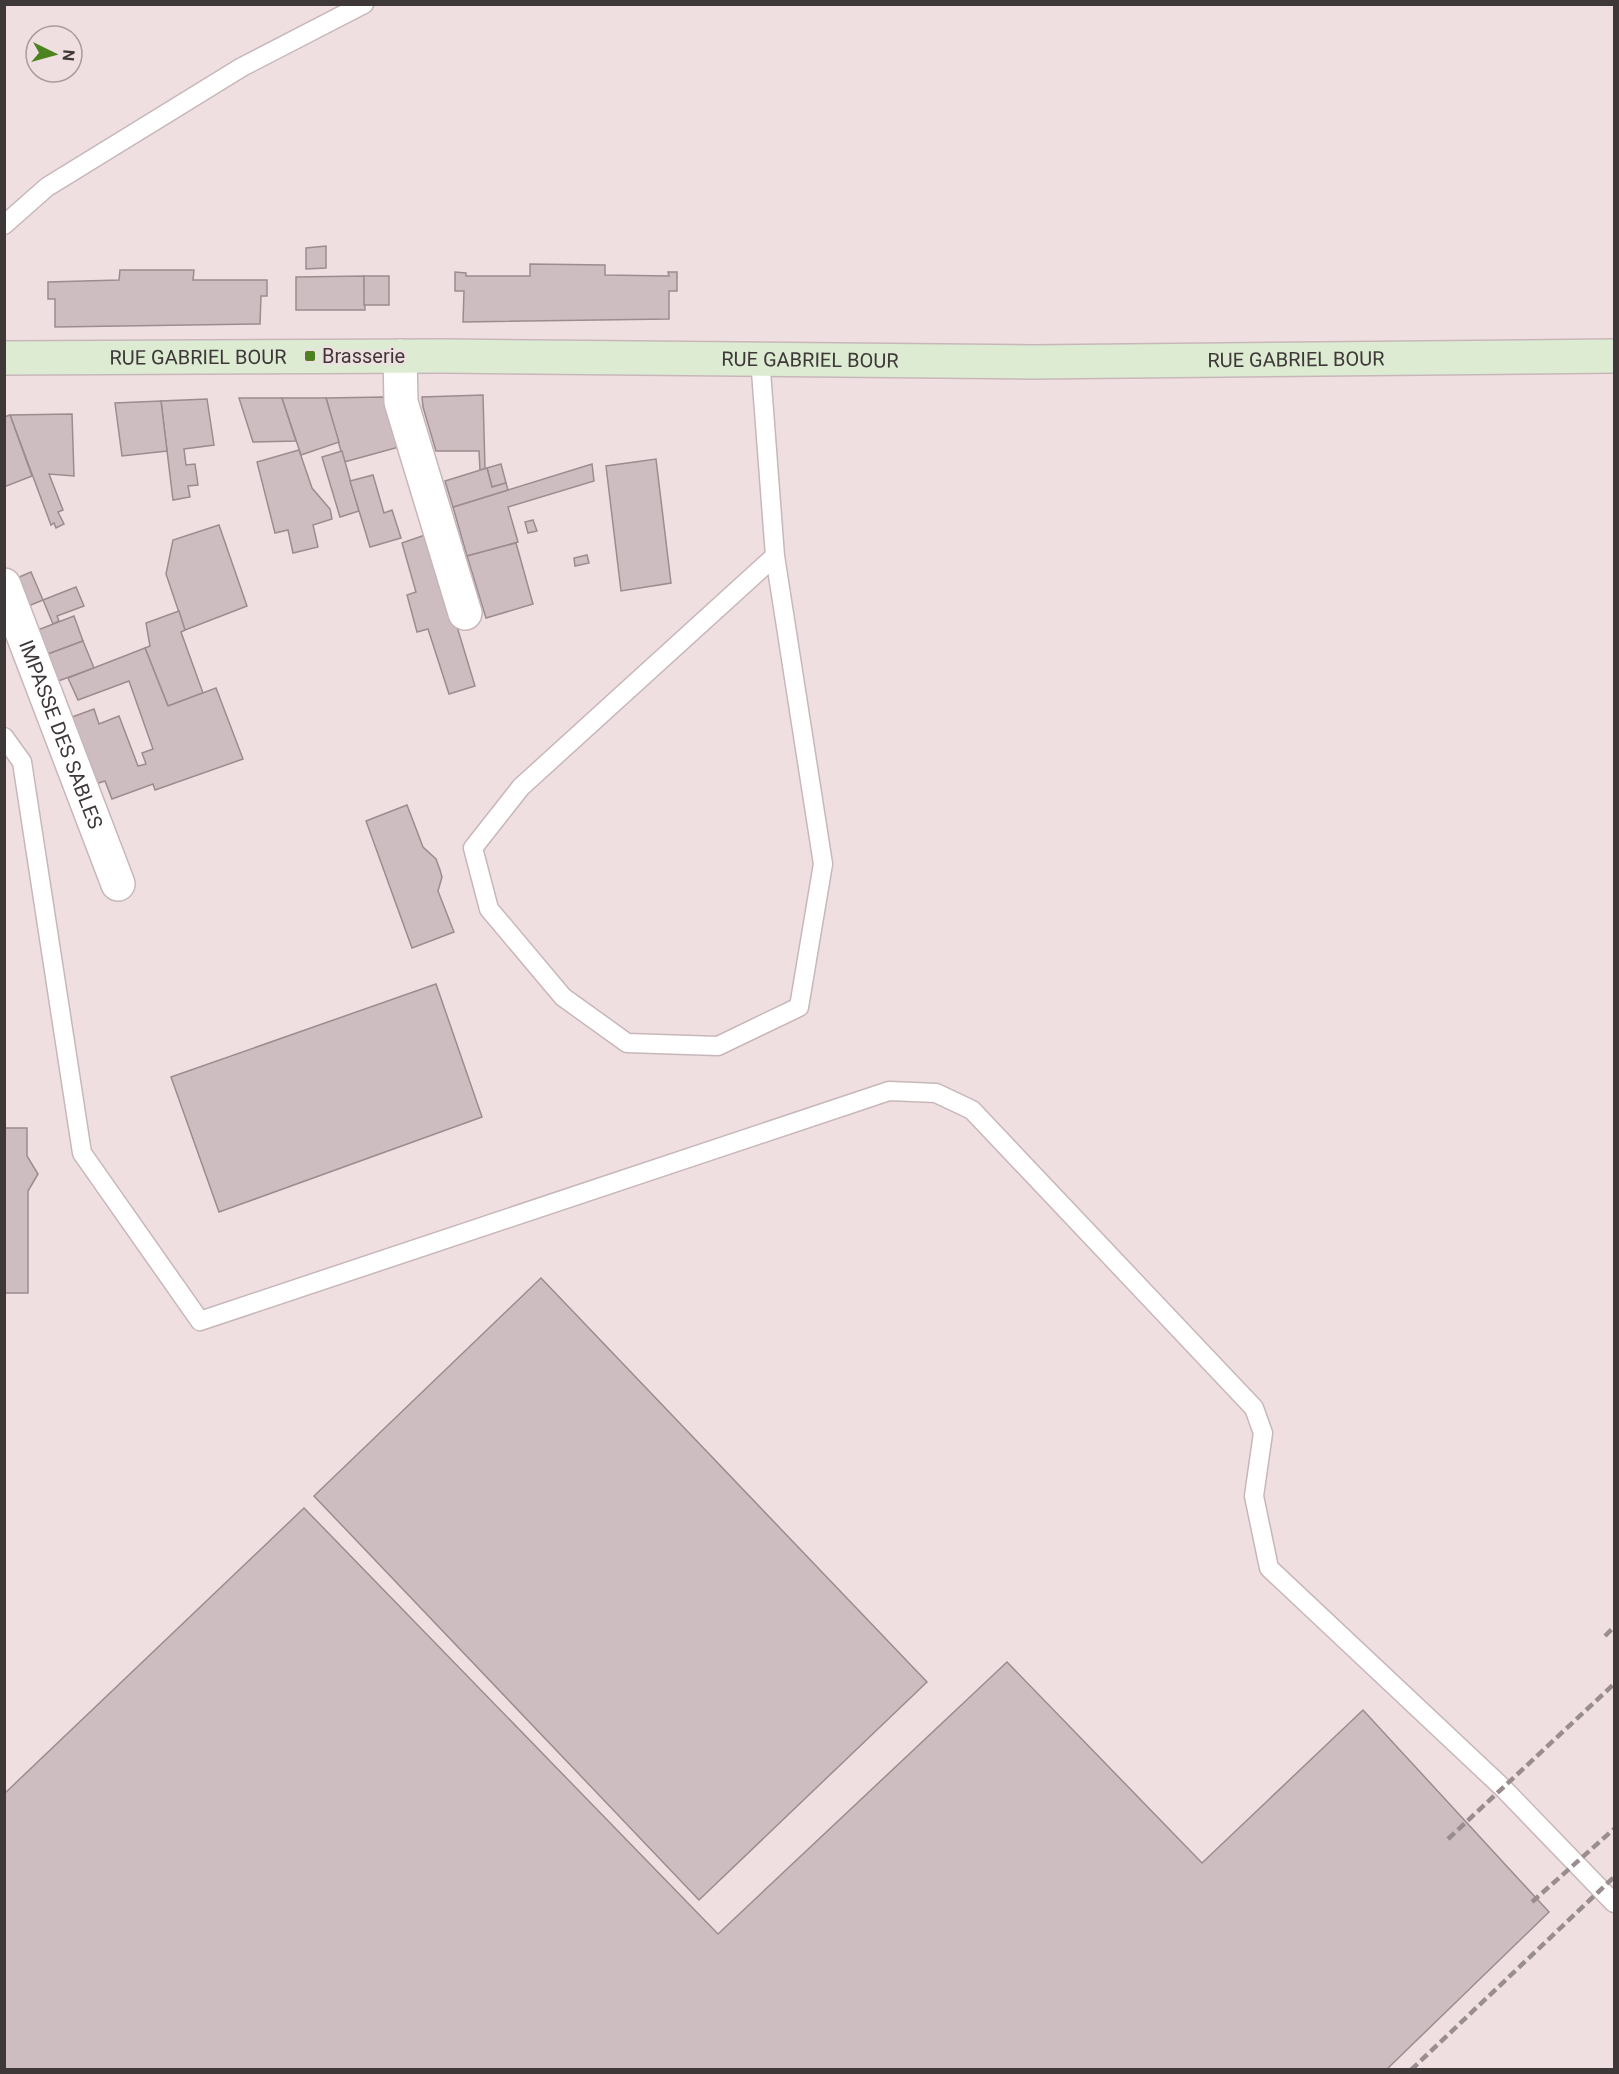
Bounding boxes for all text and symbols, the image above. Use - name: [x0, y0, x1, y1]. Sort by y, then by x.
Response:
- north arrow: [24, 24, 84, 84]
- text: N: [58, 49, 78, 62]
- place label: Brasserie: [322, 344, 405, 368]
- street label: RUE GABRIEL BOUR: [109, 345, 287, 370]
- street label: RUE GABRIEL BOUR: [1207, 346, 1385, 372]
- street label: RUE GABRIEL BOUR: [721, 347, 899, 373]
- marker: Brasserie: [303, 349, 317, 363]
- street label: IMPASSE DES SABLES: [14, 637, 108, 832]

